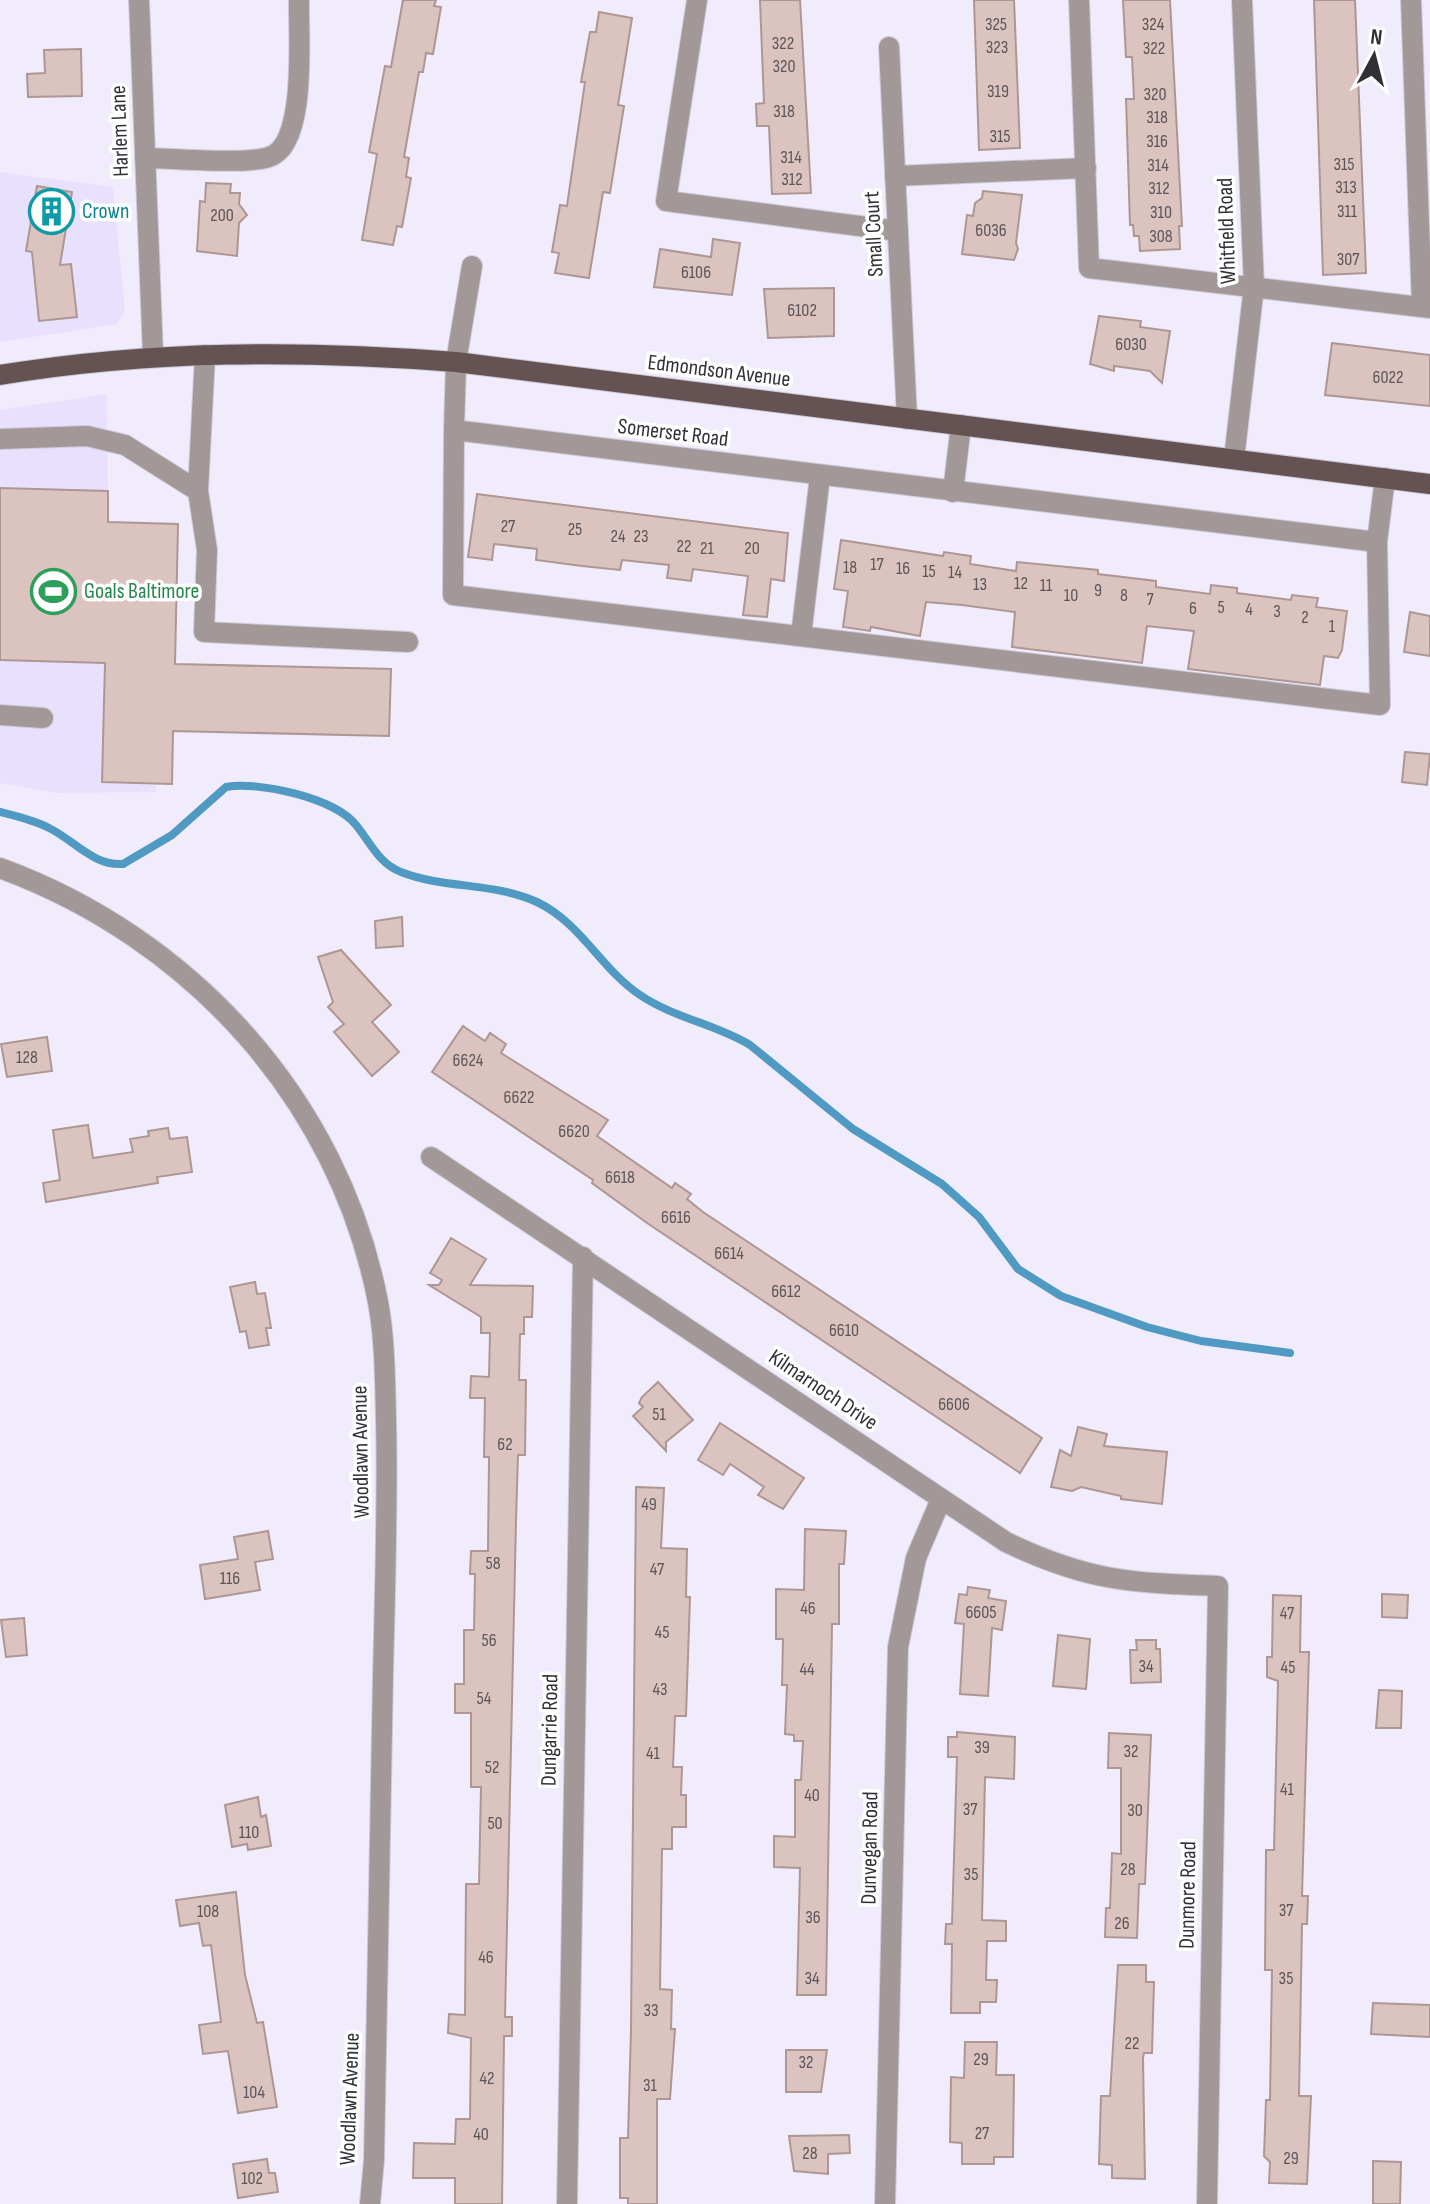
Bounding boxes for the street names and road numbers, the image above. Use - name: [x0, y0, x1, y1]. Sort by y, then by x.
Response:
- street label: Harlem Lane: [105, 85, 135, 177]
- street label: Whitfield Road: [1212, 177, 1242, 285]
- street label: Small Court: [858, 190, 890, 278]
- street label: Edmondson Avenue: [646, 349, 792, 393]
- street label: Somerset Road: [616, 413, 730, 453]
- street label: Kilmarnoch Drive: [763, 1344, 883, 1436]
- street label: Woodlawn Avenue: [346, 1385, 376, 1519]
- street label: Dungarrie Road: [536, 1674, 564, 1786]
- street label: Dunvegan Road: [856, 1791, 884, 1905]
- street label: Dunmore Road: [1174, 1841, 1202, 1949]
- street label: Woodlawn Avenue: [334, 2032, 366, 2166]

